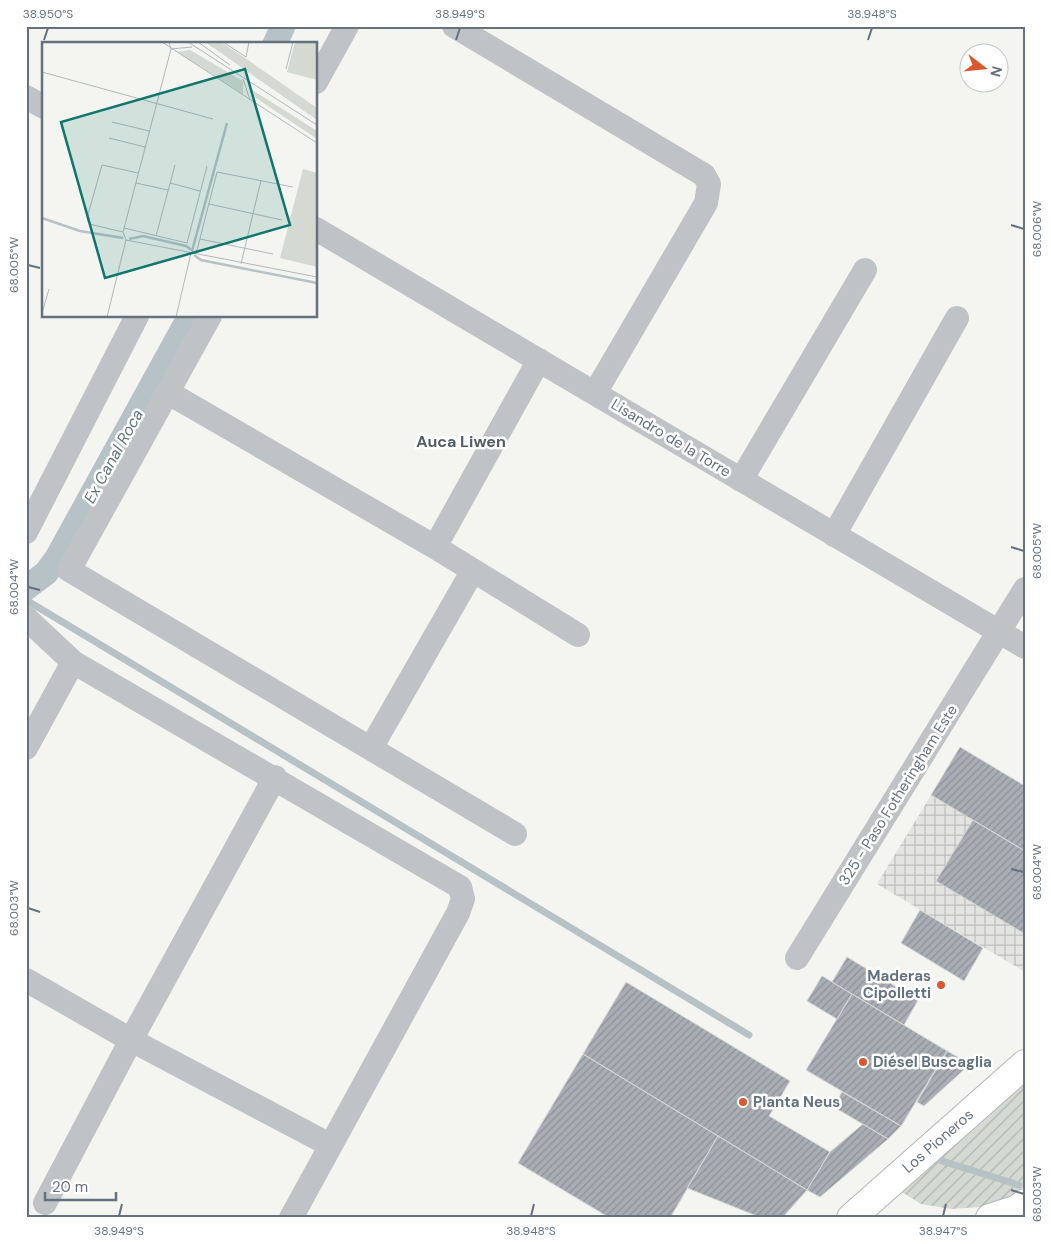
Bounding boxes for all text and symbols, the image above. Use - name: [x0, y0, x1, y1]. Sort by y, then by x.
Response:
- text: 38.950°S: [23, 6, 73, 22]
- text: 38.949°S: [435, 6, 485, 22]
- text: 38.948°S: [847, 6, 897, 22]
- inset map: [42, 42, 318, 318]
- north arrow: [958, 42, 1008, 92]
- text: N: [986, 64, 1007, 79]
- text: 68.006°W: [1029, 200, 1045, 257]
- text: 68.005°W: [6, 237, 22, 293]
- street label: Lisandro de la Torre: [608, 394, 734, 482]
- water label: Ex Canal Roca: [79, 405, 148, 507]
- district label: Auca Liwen: [416, 431, 506, 452]
- text: 68.005°W: [1029, 523, 1045, 579]
- text: 68.004°W: [6, 559, 22, 615]
- street label: 325 - Paso Fotheringham Este: [834, 701, 962, 889]
- text: 68.004°W: [1029, 844, 1045, 900]
- text: 68.003°W: [6, 880, 22, 936]
- place label: Maderas Cipolletti: [863, 966, 931, 1003]
- marker: Maderas Cipolletti: [935, 979, 947, 991]
- place label: Diésel Buscaglia: [873, 1052, 992, 1072]
- marker: Diésel Buscaglia: [857, 1056, 869, 1068]
- place label: Planta Neus: [753, 1092, 840, 1112]
- marker: Planta Neus: [737, 1096, 749, 1108]
- street label: Los Pioneros: [898, 1105, 978, 1177]
- text: 68.003°W: [1029, 1166, 1045, 1222]
- scale bar: [45, 1169, 116, 1201]
- text: 20 m: [52, 1177, 88, 1197]
- text: 38.949°S: [94, 1223, 144, 1239]
- text: 38.948°S: [506, 1223, 556, 1239]
- text: 38.947°S: [919, 1223, 967, 1239]

